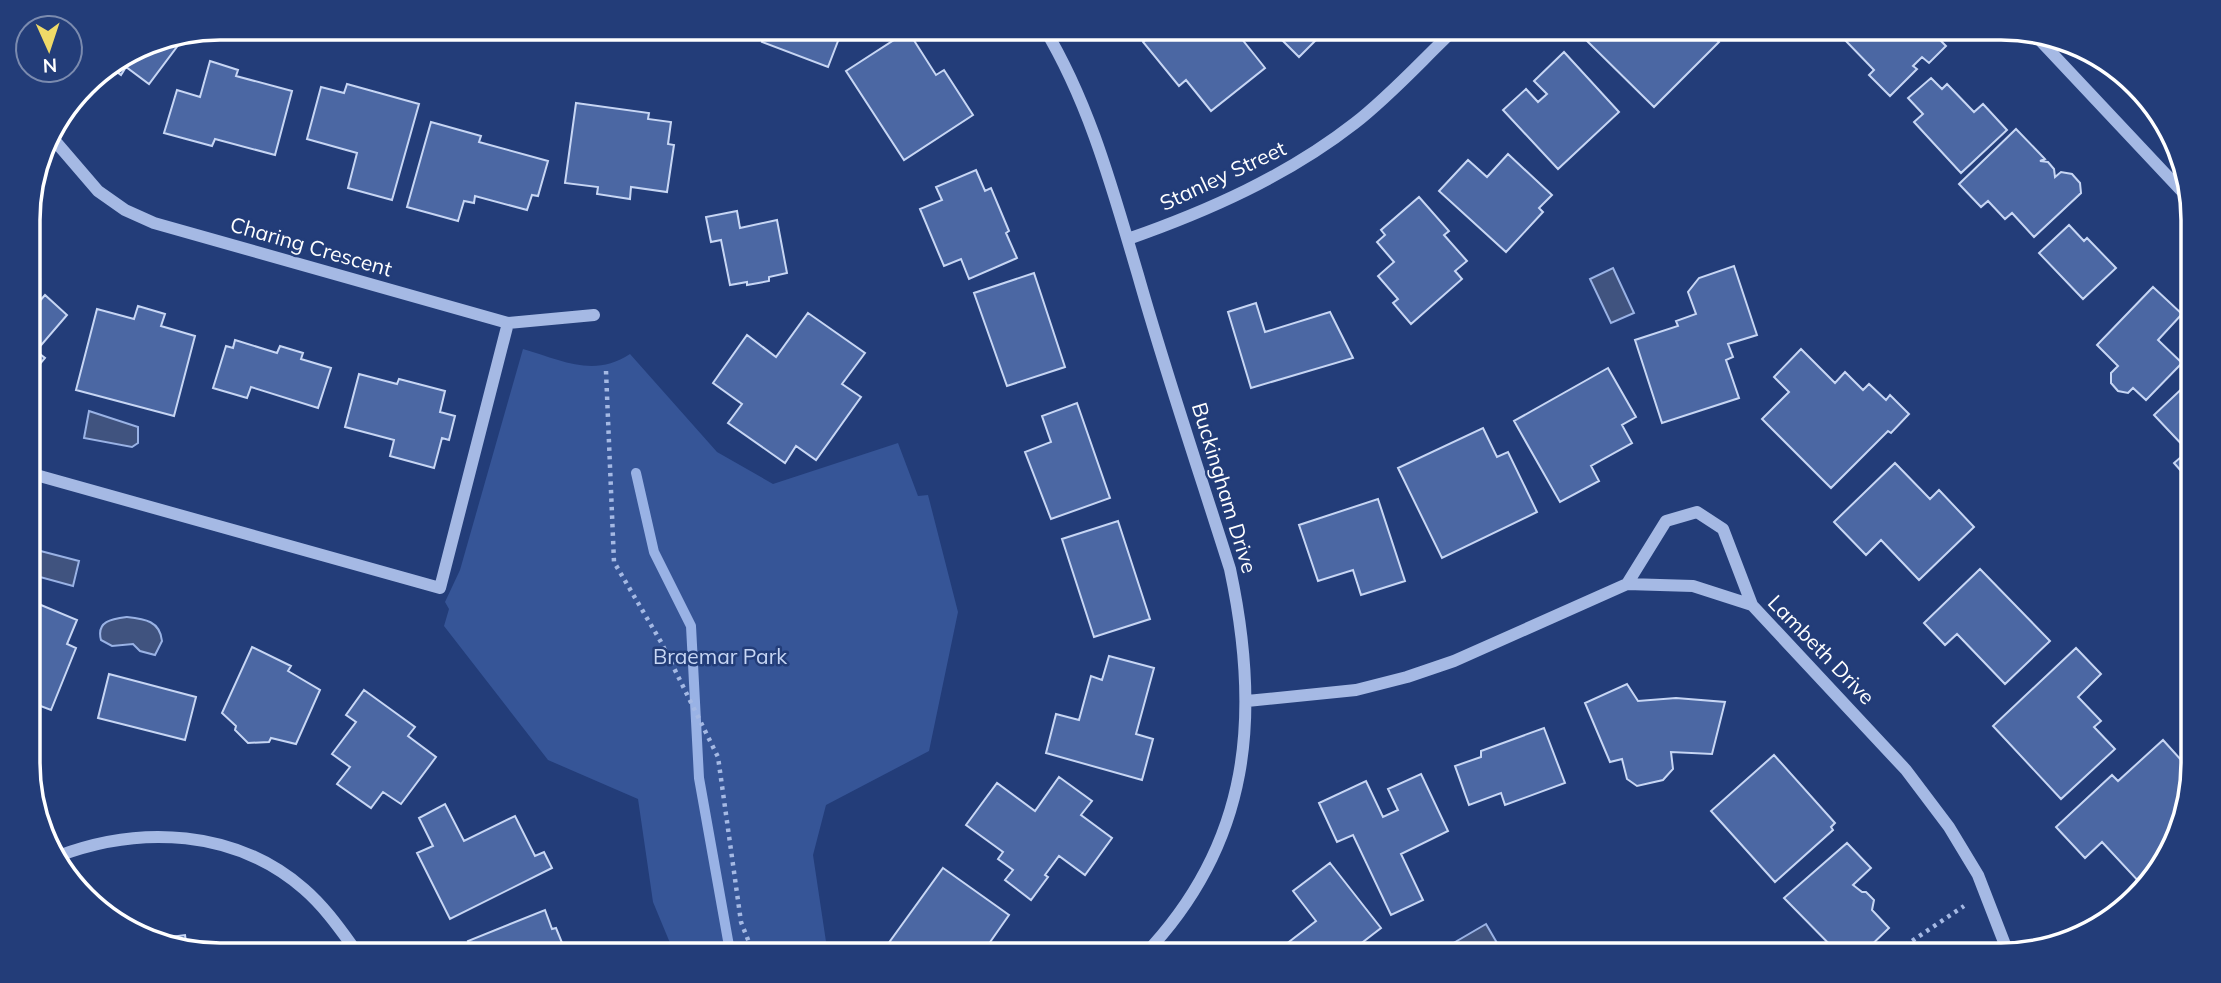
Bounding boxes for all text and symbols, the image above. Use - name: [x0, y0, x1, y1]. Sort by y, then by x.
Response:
- north arrow: [14, 14, 84, 84]
- text: N: [42, 54, 58, 78]
- street label: Stanley Street: [1155, 135, 1290, 216]
- street label: Charing Crescent: [227, 210, 395, 282]
- street label: Buckingham Drive: [1187, 399, 1263, 576]
- street label: Lambeth Drive: [1763, 589, 1881, 710]
- park label: Braemar Park: [653, 643, 787, 669]

